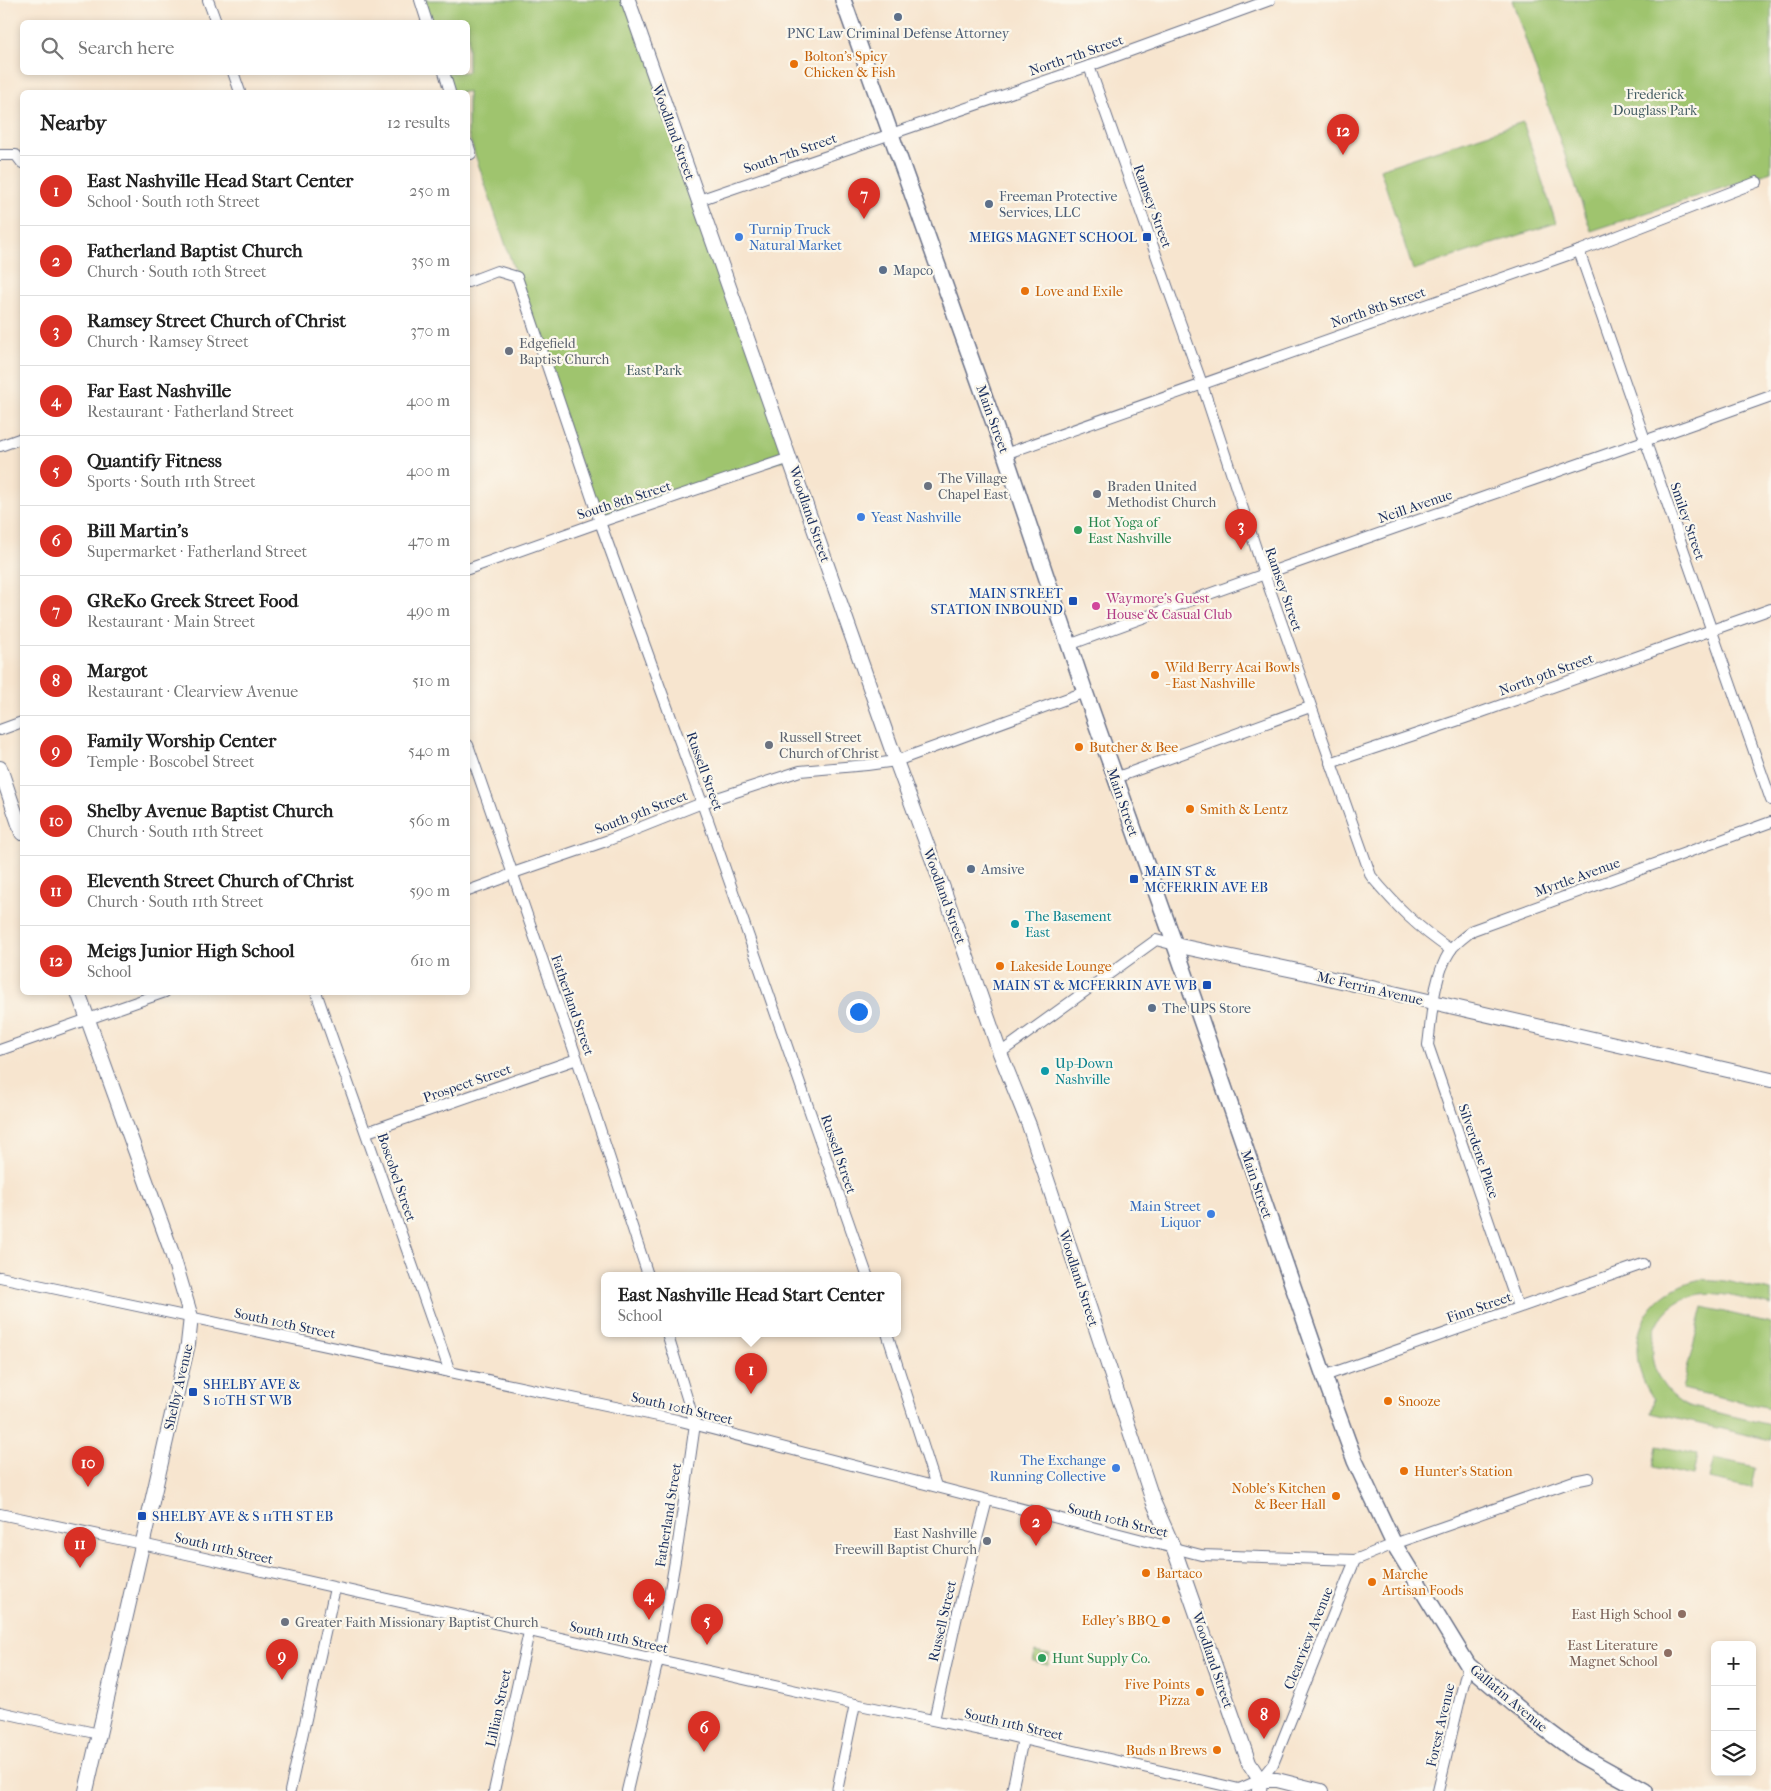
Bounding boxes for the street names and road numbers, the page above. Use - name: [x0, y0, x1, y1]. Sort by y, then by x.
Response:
- street label: North 7th Street: [1027, 31, 1126, 80]
- street label: Woodland Street: [648, 81, 699, 182]
- street label: South 7th Street: [741, 130, 839, 177]
- street label: Ramsey Street: [1130, 162, 1176, 250]
- street label: North 8th Street: [1329, 283, 1428, 332]
- street label: Main Street: [972, 383, 1013, 456]
- street label: Woodland Street: [785, 463, 834, 565]
- street label: South 8th Street: [575, 477, 673, 524]
- street label: Smiley Street: [1666, 480, 1709, 562]
- street label: Neill Avenue: [1376, 486, 1455, 527]
- street label: Ramsey Street: [1261, 545, 1306, 633]
- street label: North 9th Street: [1497, 649, 1596, 699]
- street label: Russell Street: [682, 729, 727, 813]
- street label: Main Street: [1103, 766, 1142, 839]
- street label: South 9th Street: [592, 787, 690, 838]
- street label: Woodland Street: [919, 845, 970, 946]
- street label: Myrtle Avenue: [1532, 854, 1622, 901]
- street label: Fatherland Street: [547, 953, 598, 1058]
- street label: Mc Ferrin Avenue: [1315, 968, 1425, 1009]
- street label: Prospect Street: [421, 1060, 514, 1107]
- street label: Silverdene Place: [1454, 1102, 1503, 1201]
- street label: Russell Street: [817, 1112, 860, 1196]
- street label: Boscobel Street: [373, 1131, 420, 1224]
- street label: Main Street: [1237, 1148, 1276, 1221]
- street label: Woodland Street: [1055, 1227, 1102, 1329]
- street label: Finn Street: [1444, 1288, 1514, 1327]
- street label: South 10th Street: [233, 1304, 337, 1343]
- street label: Shelby Avenue: [160, 1342, 197, 1432]
- street label: South 10th Street: [630, 1389, 734, 1428]
- street label: Fatherland Street: [652, 1462, 685, 1568]
- street label: South 10th Street: [1066, 1500, 1170, 1541]
- street label: South 11th Street: [173, 1529, 275, 1568]
- street label: Russell Street: [925, 1579, 960, 1663]
- street label: Clearview Avenue: [1280, 1584, 1337, 1692]
- street label: Woodland Street: [1188, 1609, 1237, 1711]
- street label: South 11th Street: [568, 1618, 670, 1657]
- street label: Gallatin Avenue: [1466, 1661, 1551, 1736]
- street label: Lillian Street: [482, 1668, 515, 1749]
- street label: Forest Avenue: [1423, 1681, 1458, 1769]
- street label: South 11th Street: [963, 1705, 1065, 1744]

